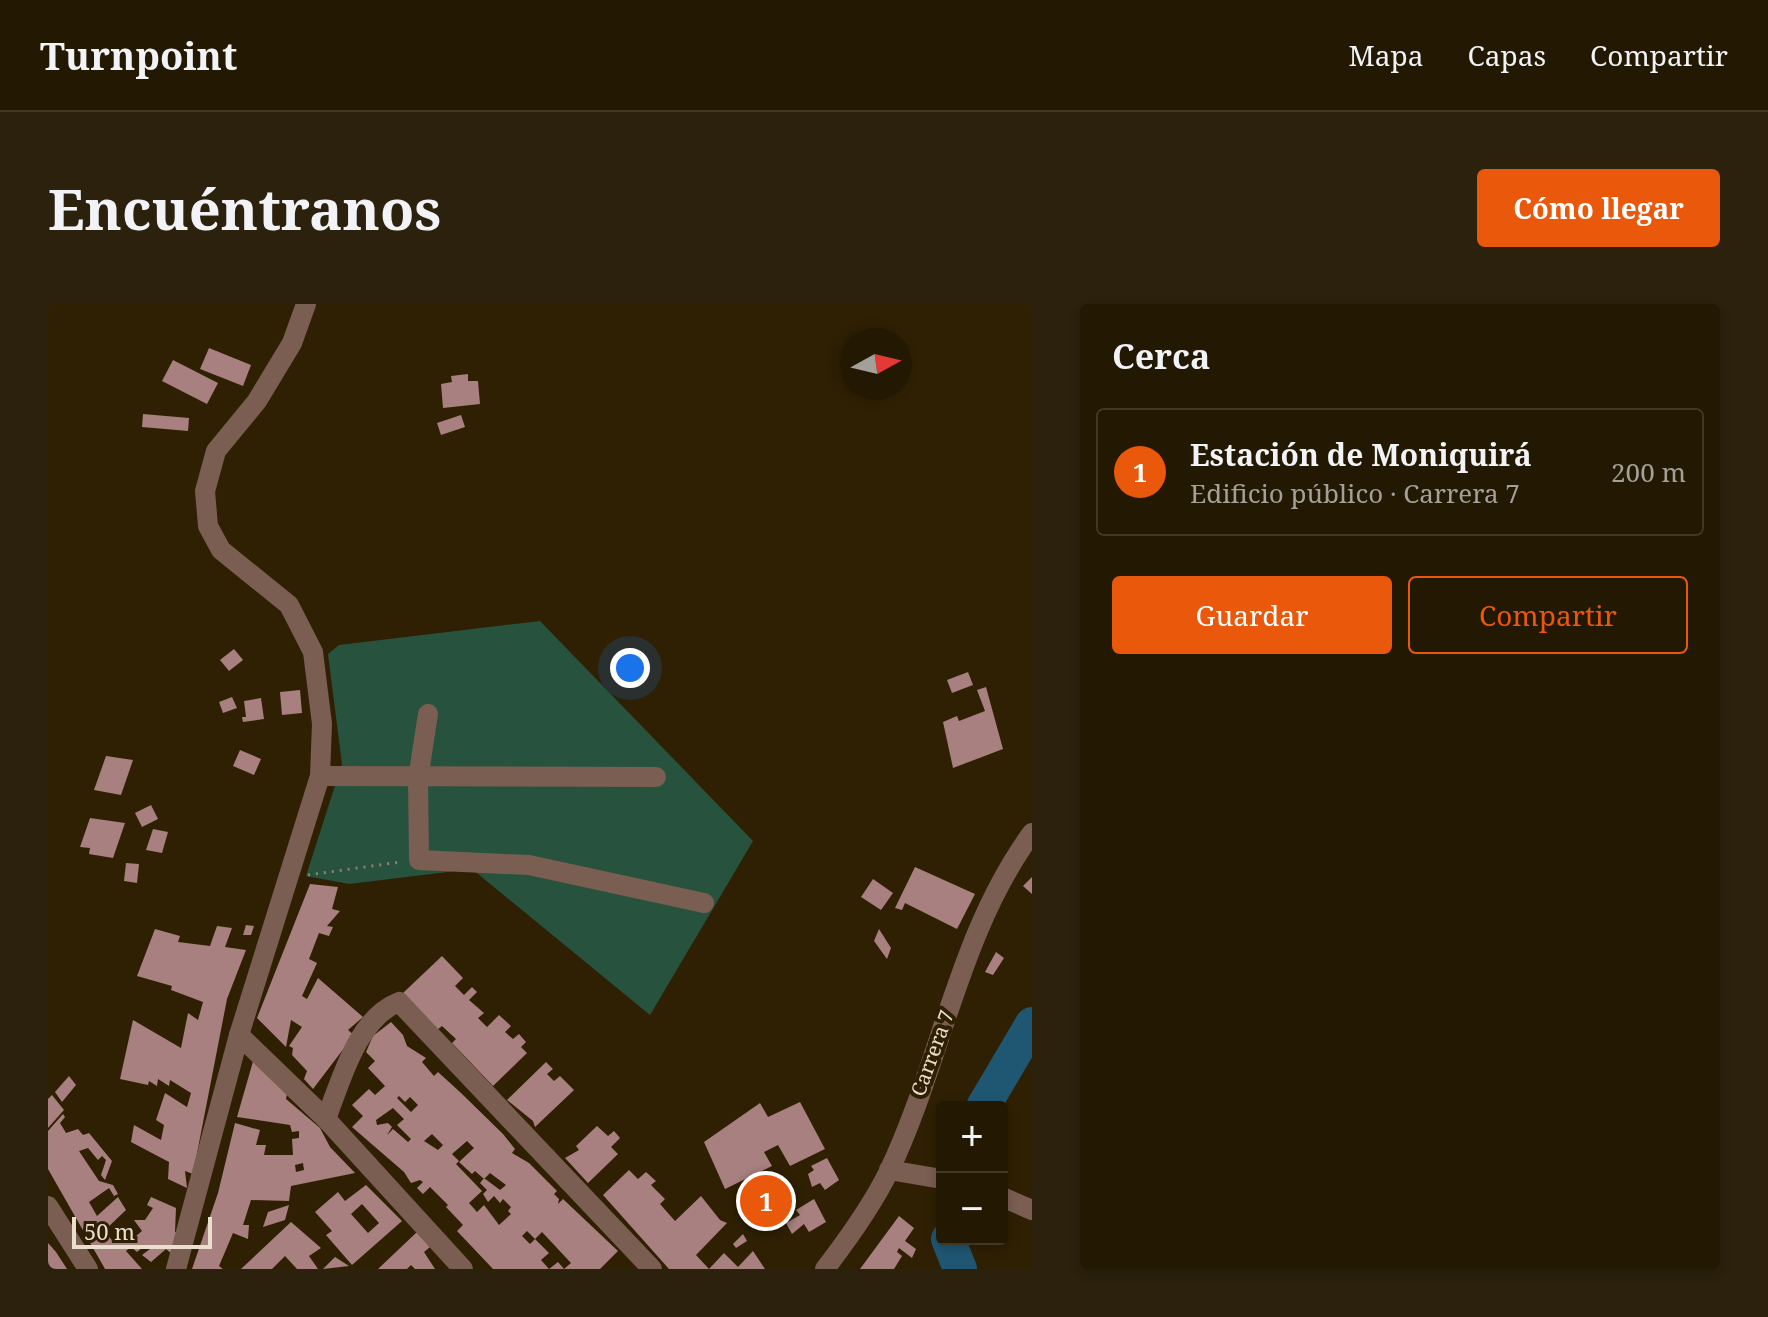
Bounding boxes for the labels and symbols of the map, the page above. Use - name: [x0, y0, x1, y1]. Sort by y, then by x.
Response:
- north arrow: [840, 328, 912, 400]
- your location: [610, 648, 650, 688]
- street label: Carrera 7: [904, 1006, 960, 1100]
- pin: 1: [740, 1171, 792, 1231]
- scale bar: [72, 1213, 212, 1249]

